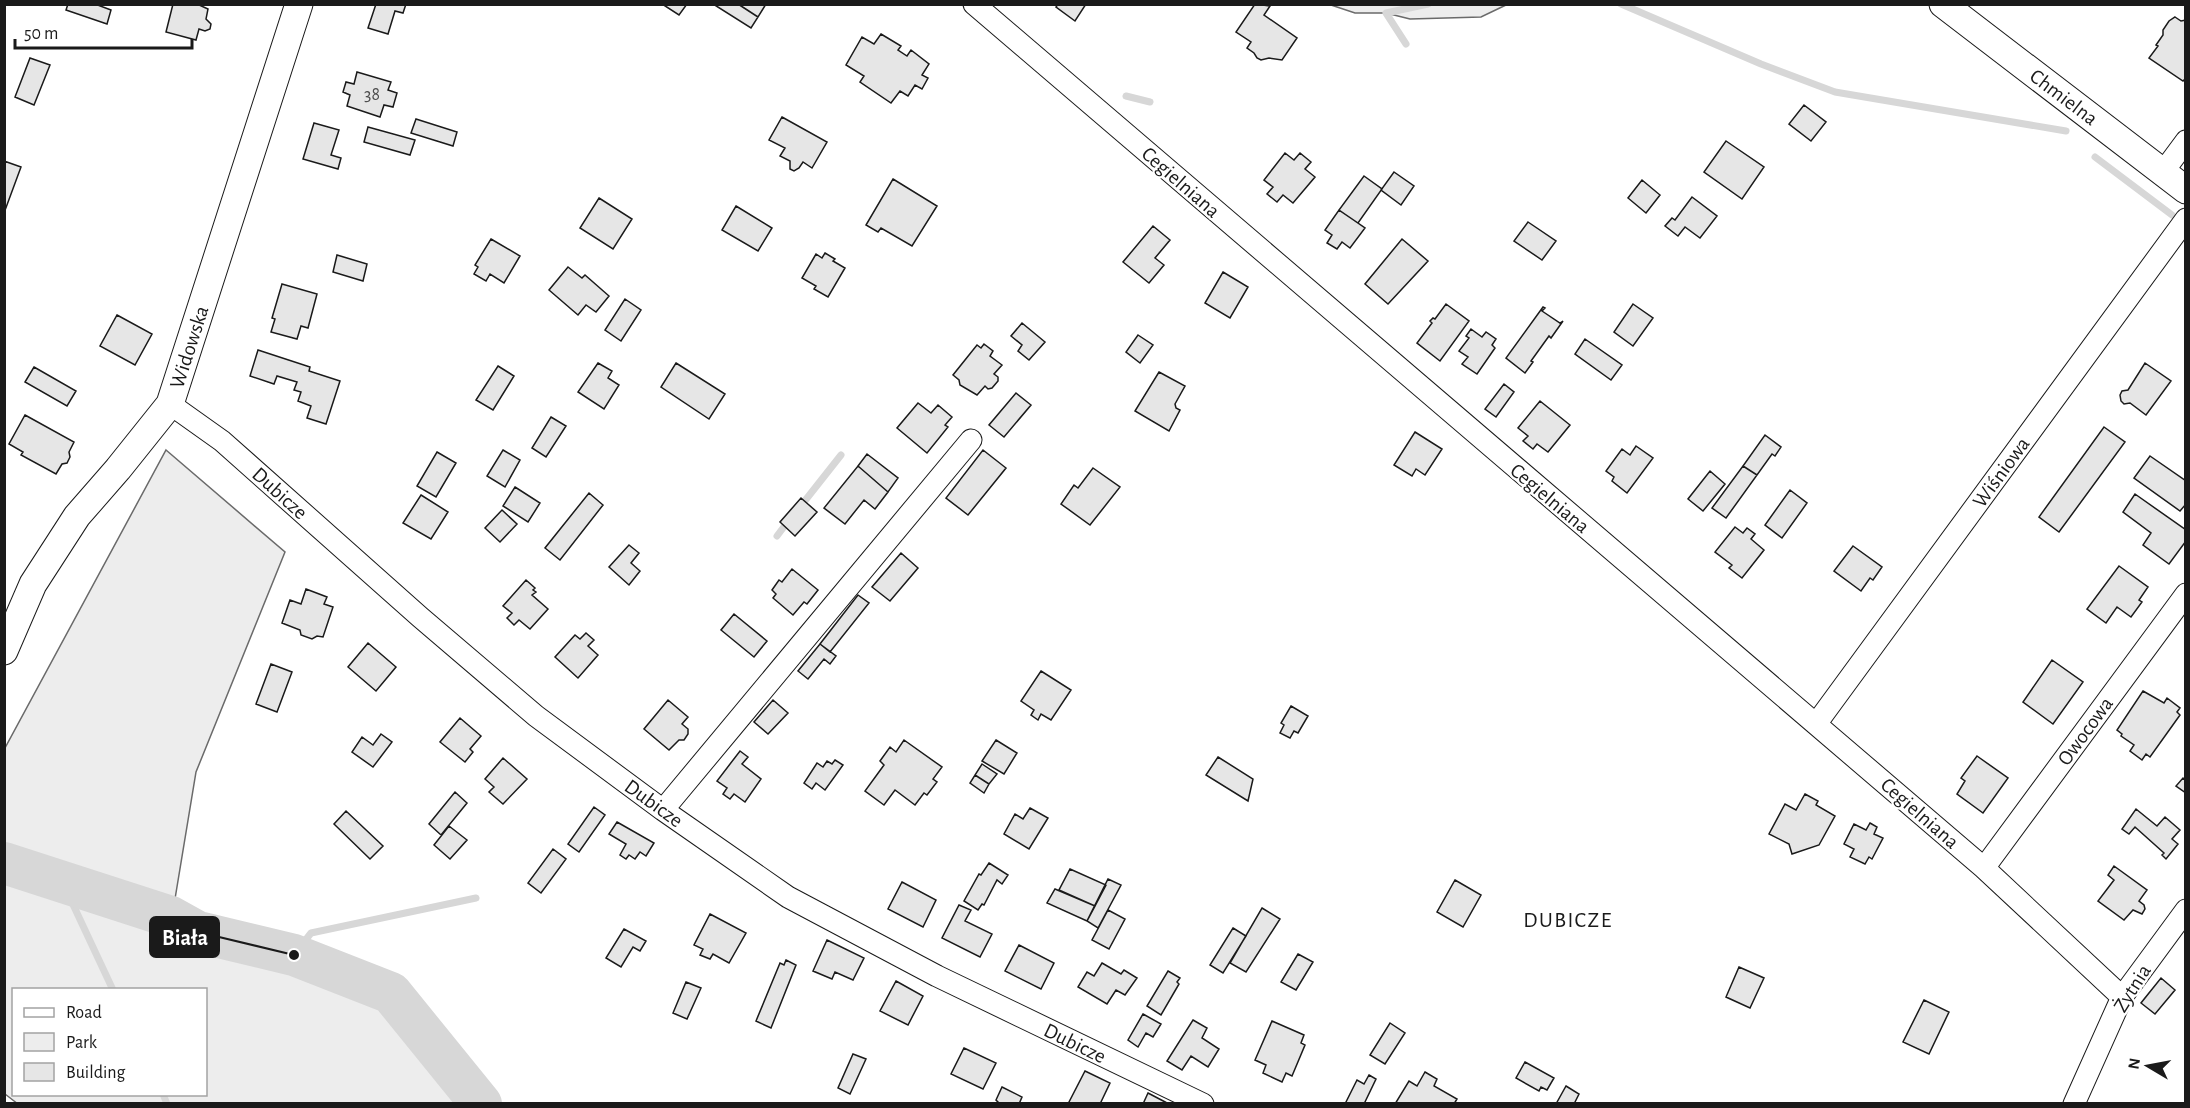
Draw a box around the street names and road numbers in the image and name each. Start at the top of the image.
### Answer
street label: Chmielna [2026,65,2102,130]
street label: Cegielniana [1138,143,1224,222]
street label: Widowska [166,303,213,391]
street label: Wiśniowa [1969,433,2034,511]
street label: Cegielniana [1506,459,1593,537]
street label: Dubicze [248,463,311,523]
street label: Owocowa [2054,693,2117,769]
street label: Cegielniana [1877,774,1963,853]
street label: Dubicze [621,775,687,831]
street label: Żytnia [2109,960,2155,1016]
street label: Dubicze [1040,1019,1109,1067]

